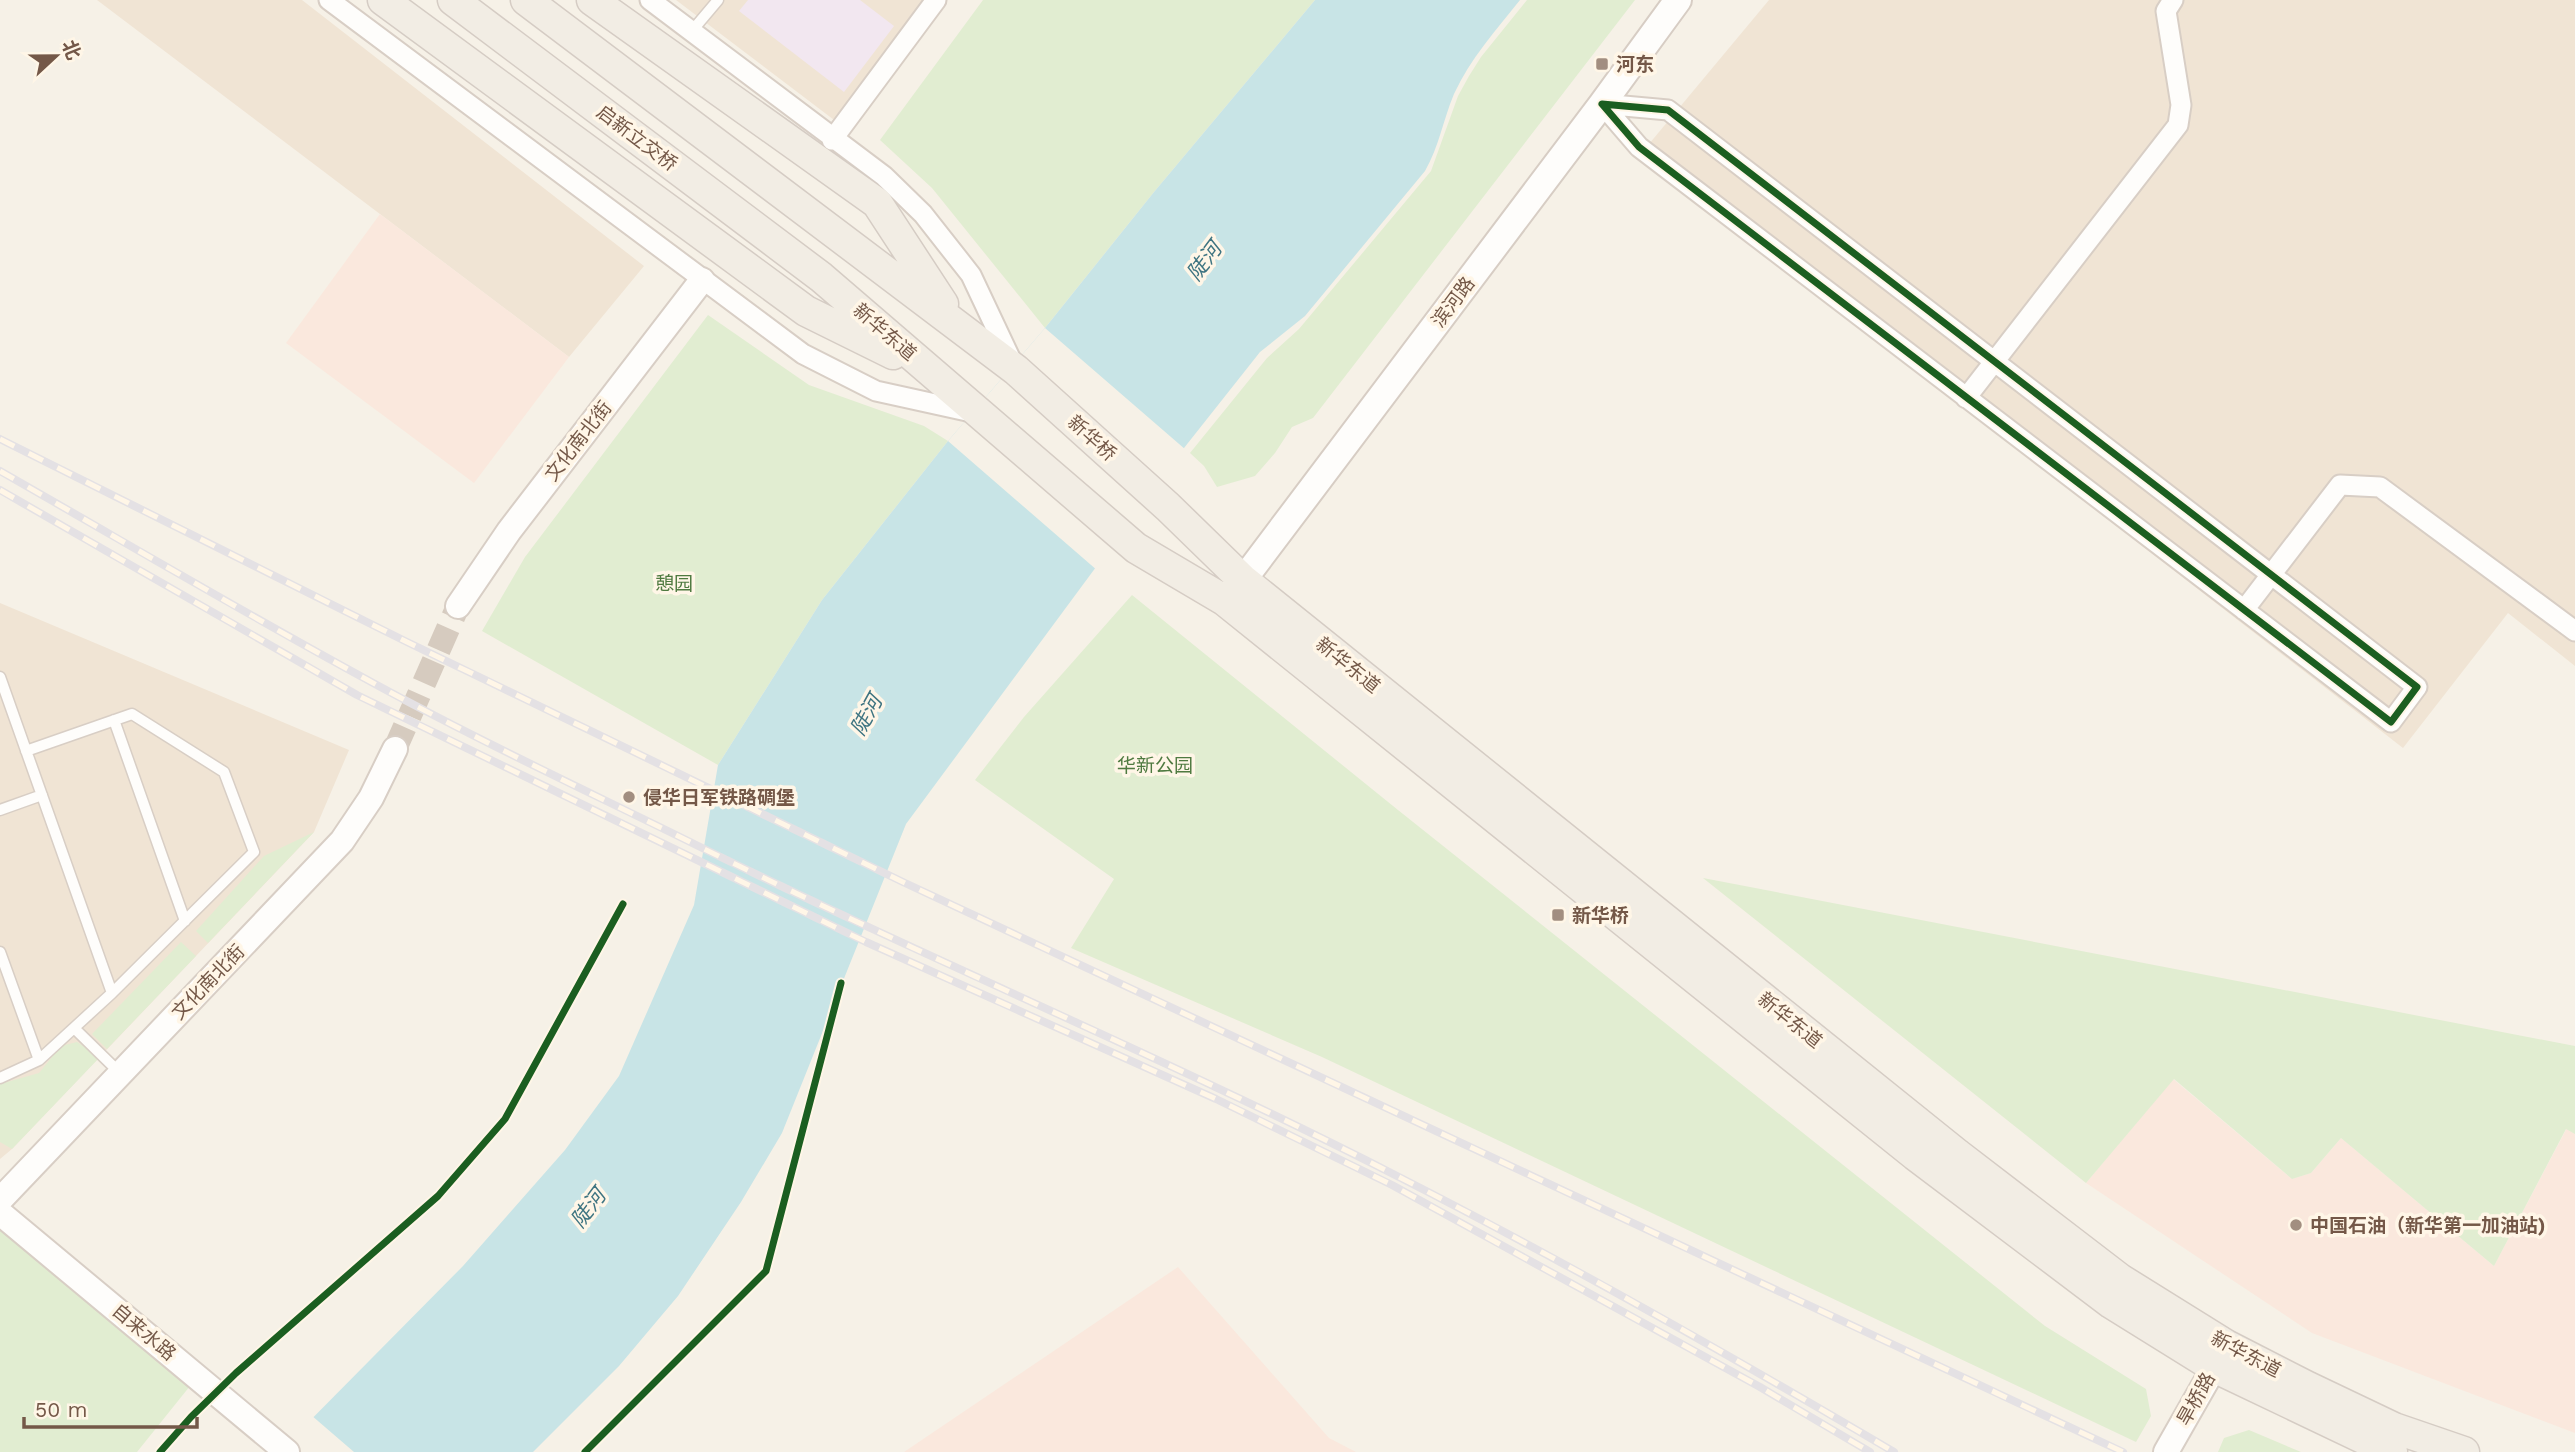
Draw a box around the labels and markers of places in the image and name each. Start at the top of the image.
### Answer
place label: 河东 [1616,53,1654,76]
marker: 河东 [1594,56,1610,72]
place label: 侵华日军铁路碉堡 [643,786,795,809]
marker: 侵华日军铁路碉堡 [621,789,637,805]
place label: 新华桥 [1572,904,1629,927]
marker: 新华桥 [1550,907,1566,923]
place label: 中国石油（新华第一加油站) [2310,1214,2545,1237]
marker: 中国石油（新华第一加油站) [2288,1217,2304,1233]

